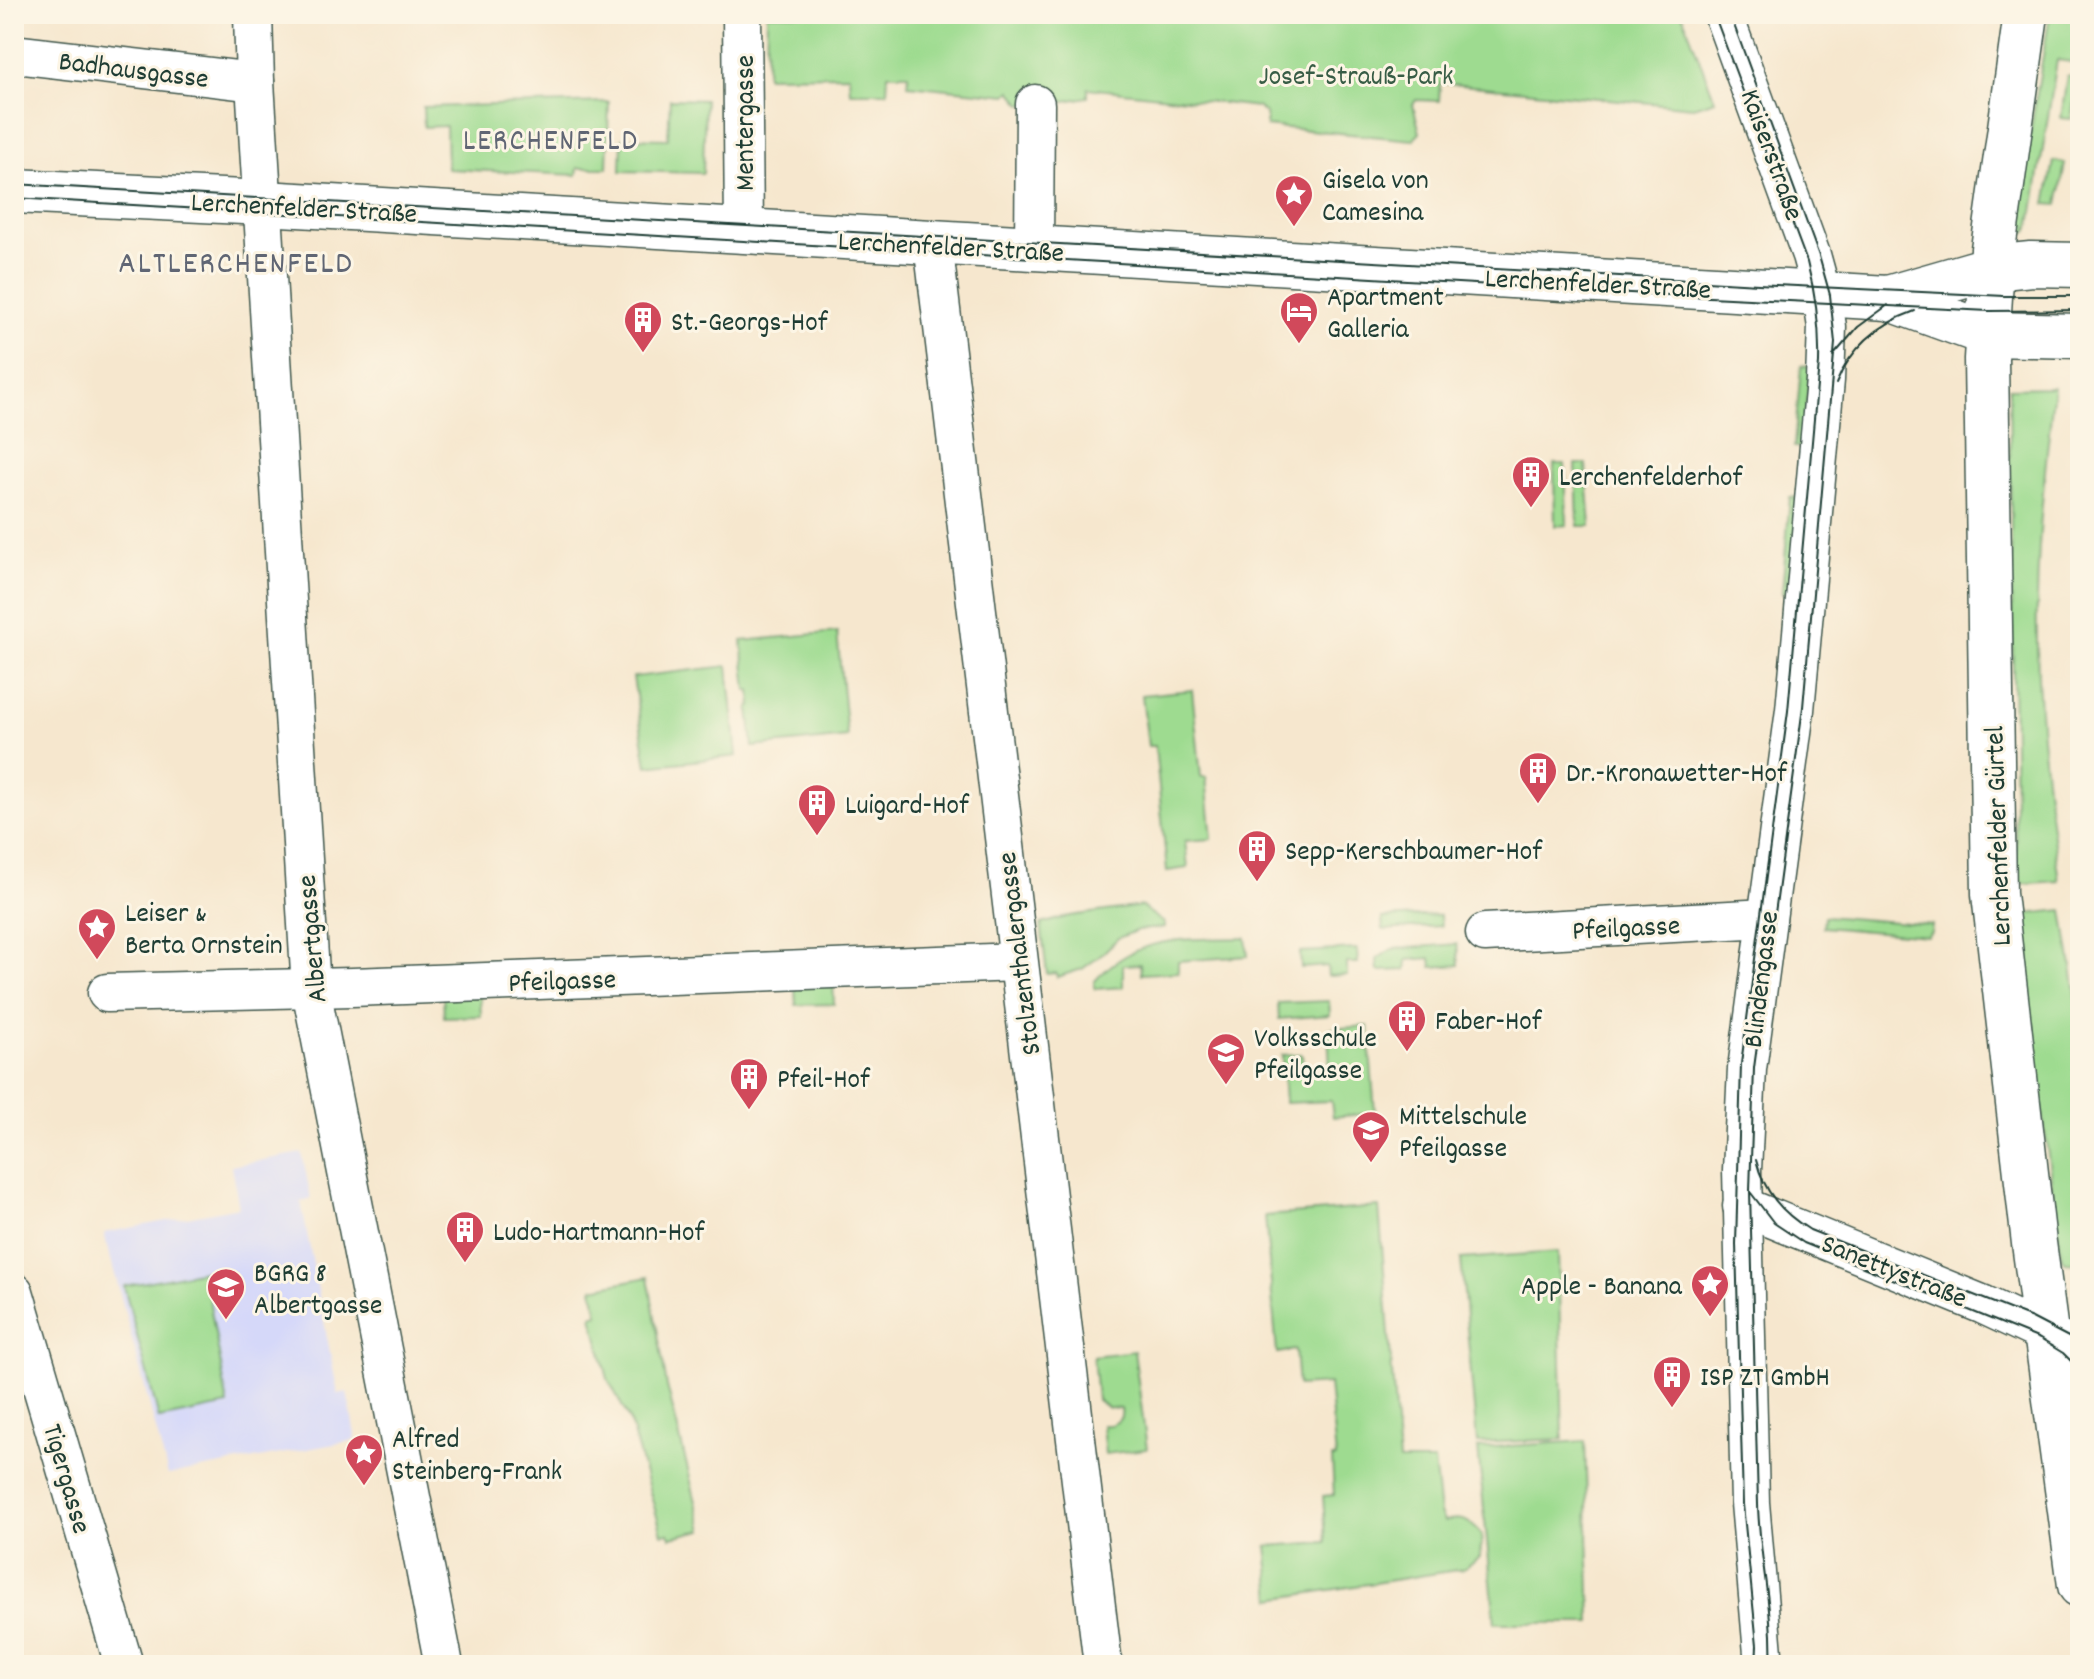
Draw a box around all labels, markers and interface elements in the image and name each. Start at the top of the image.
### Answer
street label: Badhausgasse [56,44,211,102]
street label: Mentergasse [728,55,768,191]
park label: Josef-Strauß-Park [1258,59,1454,99]
street label: Kaiserstraße [1727,85,1812,227]
district label: LERCHENFELD [463,122,639,165]
place label: Gisela von Camesina [1322,163,1429,235]
place icon: Gisela von Camesina [1273,173,1315,228]
street label: Lerchenfelder Straße [190,185,418,237]
street label: Lerchenfelder Straße [837,224,1065,276]
district label: ALTLERCHENFELD [118,243,354,289]
street label: Lerchenfelder Straße [1484,261,1712,313]
place label: Apartment Galleria [1327,280,1444,352]
hotel icon: Apartment Galleria [1278,290,1320,345]
building icon: St.-Georgs-Hof [622,299,664,354]
place label: St.-Georgs-Hof [671,305,829,345]
building icon: Lerchenfelderhof [1510,454,1552,509]
place label: Lerchenfelderhof [1559,460,1743,500]
street label: Lerchenfelder Gürtel [1977,725,2025,947]
building icon: Dr.-Kronawetter-Hof [1517,750,1559,805]
place label: Dr.-Kronawetter-Hof [1566,756,1788,796]
building icon: Luigard-Hof [796,782,838,837]
place label: Luigard-Hof [845,788,970,828]
building icon: Sepp-Kerschbaumer-Hof [1236,828,1278,883]
place label: Sepp-Kerschbaumer-Hof [1285,834,1543,874]
street label: Stolzenthalergasse [990,849,1054,1057]
street label: Albertgasse [289,873,341,1004]
place label: Leiser & Berta Ornstein [125,896,283,968]
place icon: Leiser & Berta Ornstein [76,906,118,961]
street label: Pfeilgasse [1571,908,1681,954]
street label: Blindengasse [1736,909,1792,1050]
street label: Pfeilgasse [508,962,617,1006]
building icon: Faber-Hof [1386,998,1428,1053]
place label: Faber-Hof [1435,1004,1543,1044]
place label: Volksschule Pfeilgasse [1254,1021,1377,1093]
school or university icon: Volksschule Pfeilgasse [1205,1031,1247,1086]
building icon: Pfeil-Hof [728,1056,770,1111]
place label: Pfeil-Hof [777,1062,871,1102]
place label: Mittelschule Pfeilgasse [1399,1099,1527,1171]
school or university icon: Mittelschule Pfeilgasse [1350,1109,1392,1164]
building icon: Ludo-Hartmann-Hof [444,1209,486,1264]
place label: Ludo-Hartmann-Hof [493,1215,705,1255]
street label: Sanettystraße [1814,1226,1972,1321]
place label: BGRG 8 Albertgasse [254,1256,382,1328]
place icon: Apple - Banana [1689,1263,1731,1318]
school or university icon: BGRG 8 Albertgasse [205,1266,247,1321]
place label: Apple - Banana [1521,1269,1683,1309]
building icon: ISP ZT GmbH [1651,1354,1693,1409]
place label: ISP ZT GmbH [1700,1360,1830,1400]
street label: Tigergasse [29,1420,99,1539]
place label: Alfred Steinberg-Frank [392,1422,562,1494]
place icon: Alfred Steinberg-Frank [343,1432,385,1487]

